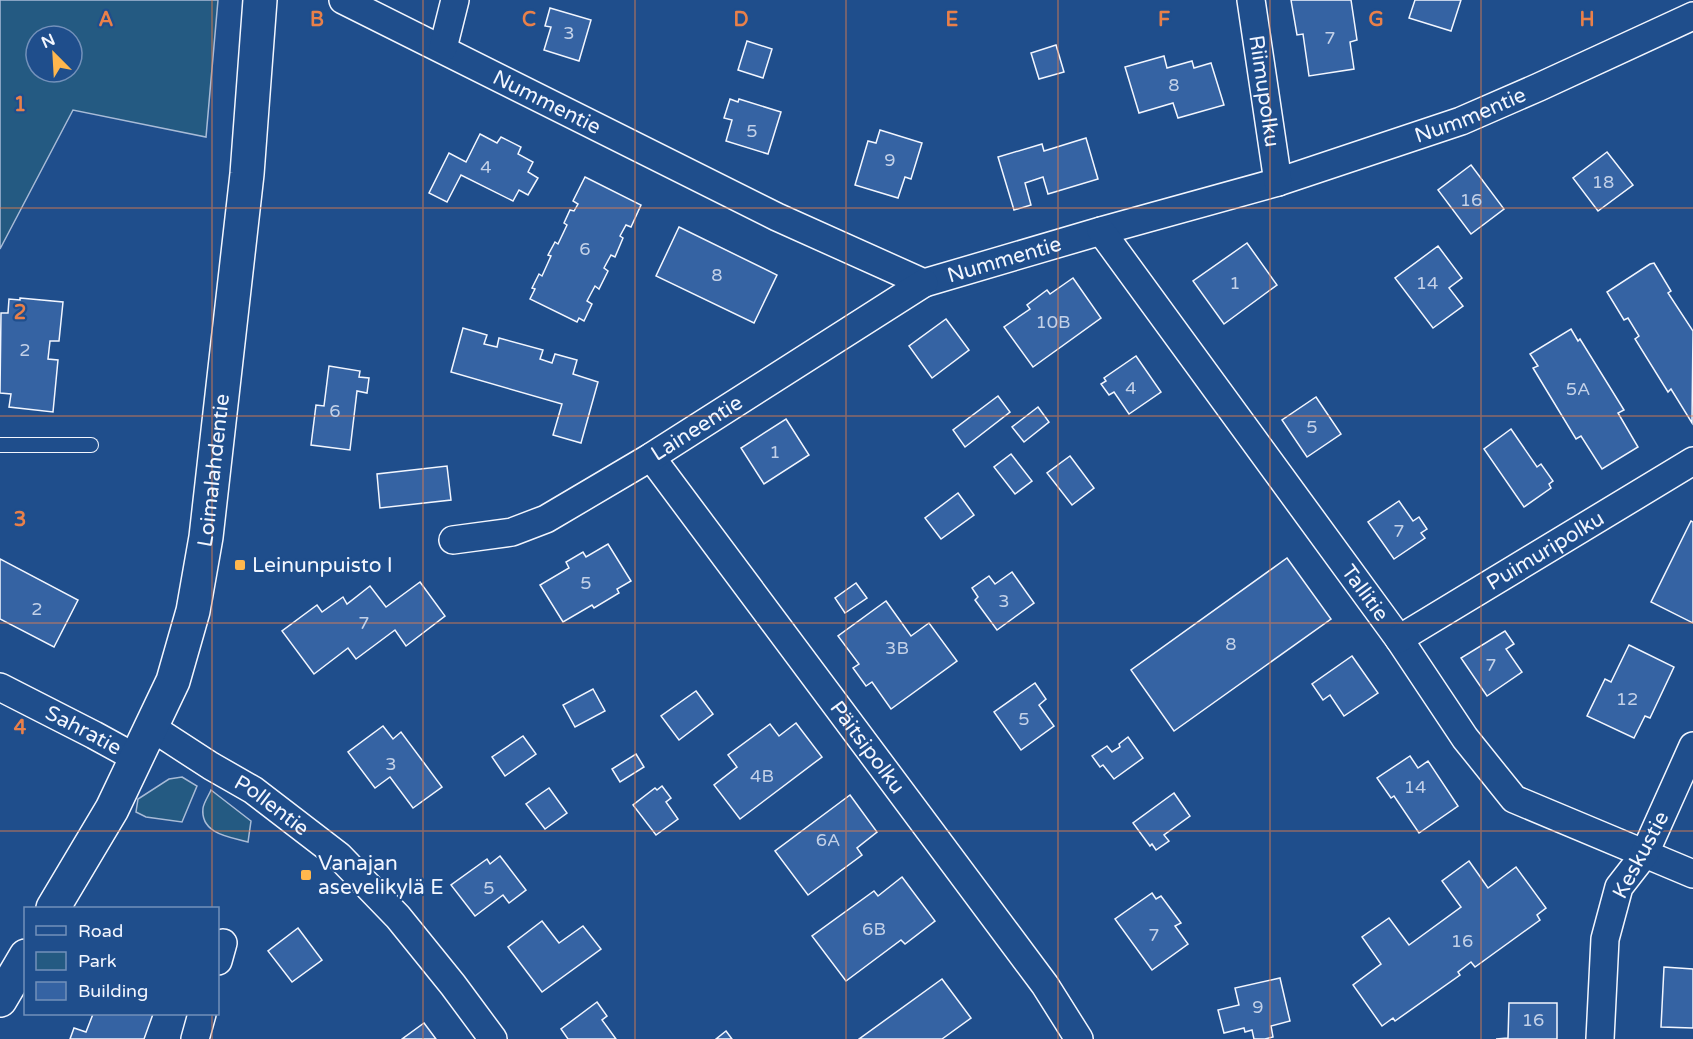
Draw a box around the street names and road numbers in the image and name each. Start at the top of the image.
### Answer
street label: Riimupolku [1244,33,1285,149]
street label: Nummentie [489,65,605,139]
street label: Nummentie [1411,82,1530,148]
street label: Nummentie [944,231,1064,288]
street label: Laineentie [646,390,747,466]
street label: Loimalahdentie [192,392,235,549]
street label: Puimuripolku [1482,505,1609,596]
street label: Tallitie [1336,560,1394,626]
street label: Päitsipolku [825,696,910,798]
street label: Sahratie [41,700,126,760]
street label: Pollentie [230,770,314,841]
street label: Keskustie [1608,807,1674,903]

